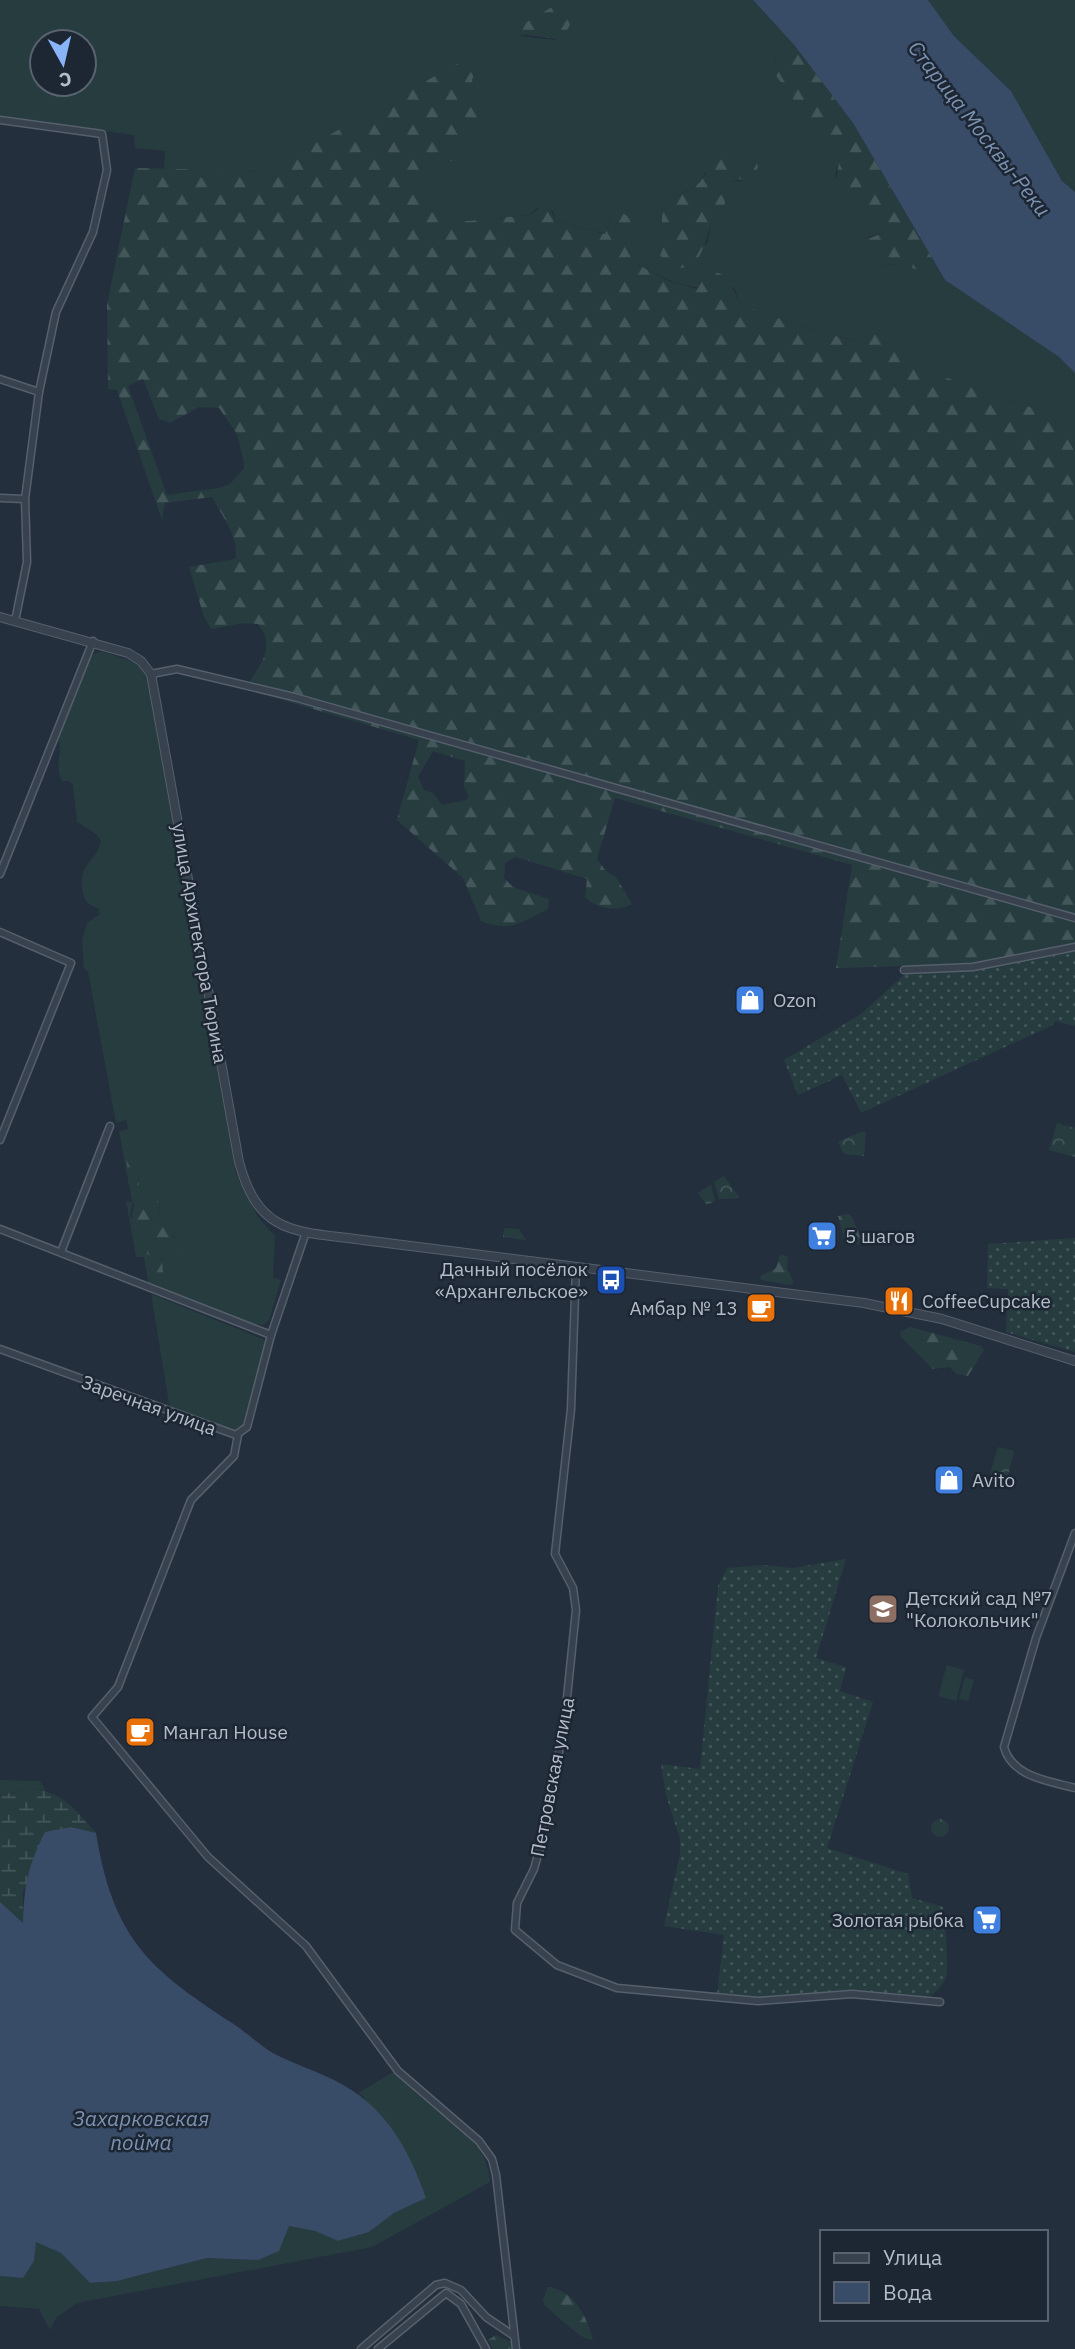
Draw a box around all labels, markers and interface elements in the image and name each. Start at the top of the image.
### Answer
north arrow [28,28,98,98]
water label: Старица Москвы-Реки [902,35,1057,222]
text: С [58,67,73,93]
street label: улица Архитектора Тюрина [167,821,233,1065]
shop icon: Ozon [733,983,767,1017]
place label: Ozon [773,988,817,1012]
supermarket icon: 5 шагов [805,1219,839,1253]
place label: 5 шагов [845,1224,915,1248]
place label: Дачный посёлок «Архангельское» [435,1257,588,1303]
bus stop icon: Дачный посёлок «Архангельское» [594,1263,628,1297]
restaurant icon: CoffeeCupcake [882,1284,916,1318]
place label: CoffeeCupcake [922,1289,1051,1313]
cafe icon: Амбар № 13 [744,1291,778,1325]
place label: Амбар № 13 [629,1296,738,1320]
street label: Заречная улица [78,1369,220,1441]
shop icon: Avito [932,1463,966,1497]
place label: Avito [972,1468,1015,1492]
place label: Детский сад №7 "Колокольчик" [906,1586,1052,1632]
school or university icon: Детский сад №7 "Колокольчик" [866,1592,900,1626]
street label: Петровская улица [525,1695,579,1859]
cafe icon: Мангал House [123,1715,157,1749]
place label: Мангал House [163,1720,288,1744]
supermarket icon: Золотая рыбка [970,1903,1004,1937]
place label: Золотая рыбка [832,1908,964,1932]
water label: Захарковская пойма [73,2104,209,2156]
legend [820,2230,1047,2321]
text: Улица [883,2243,942,2271]
text: Вода [883,2278,932,2306]

